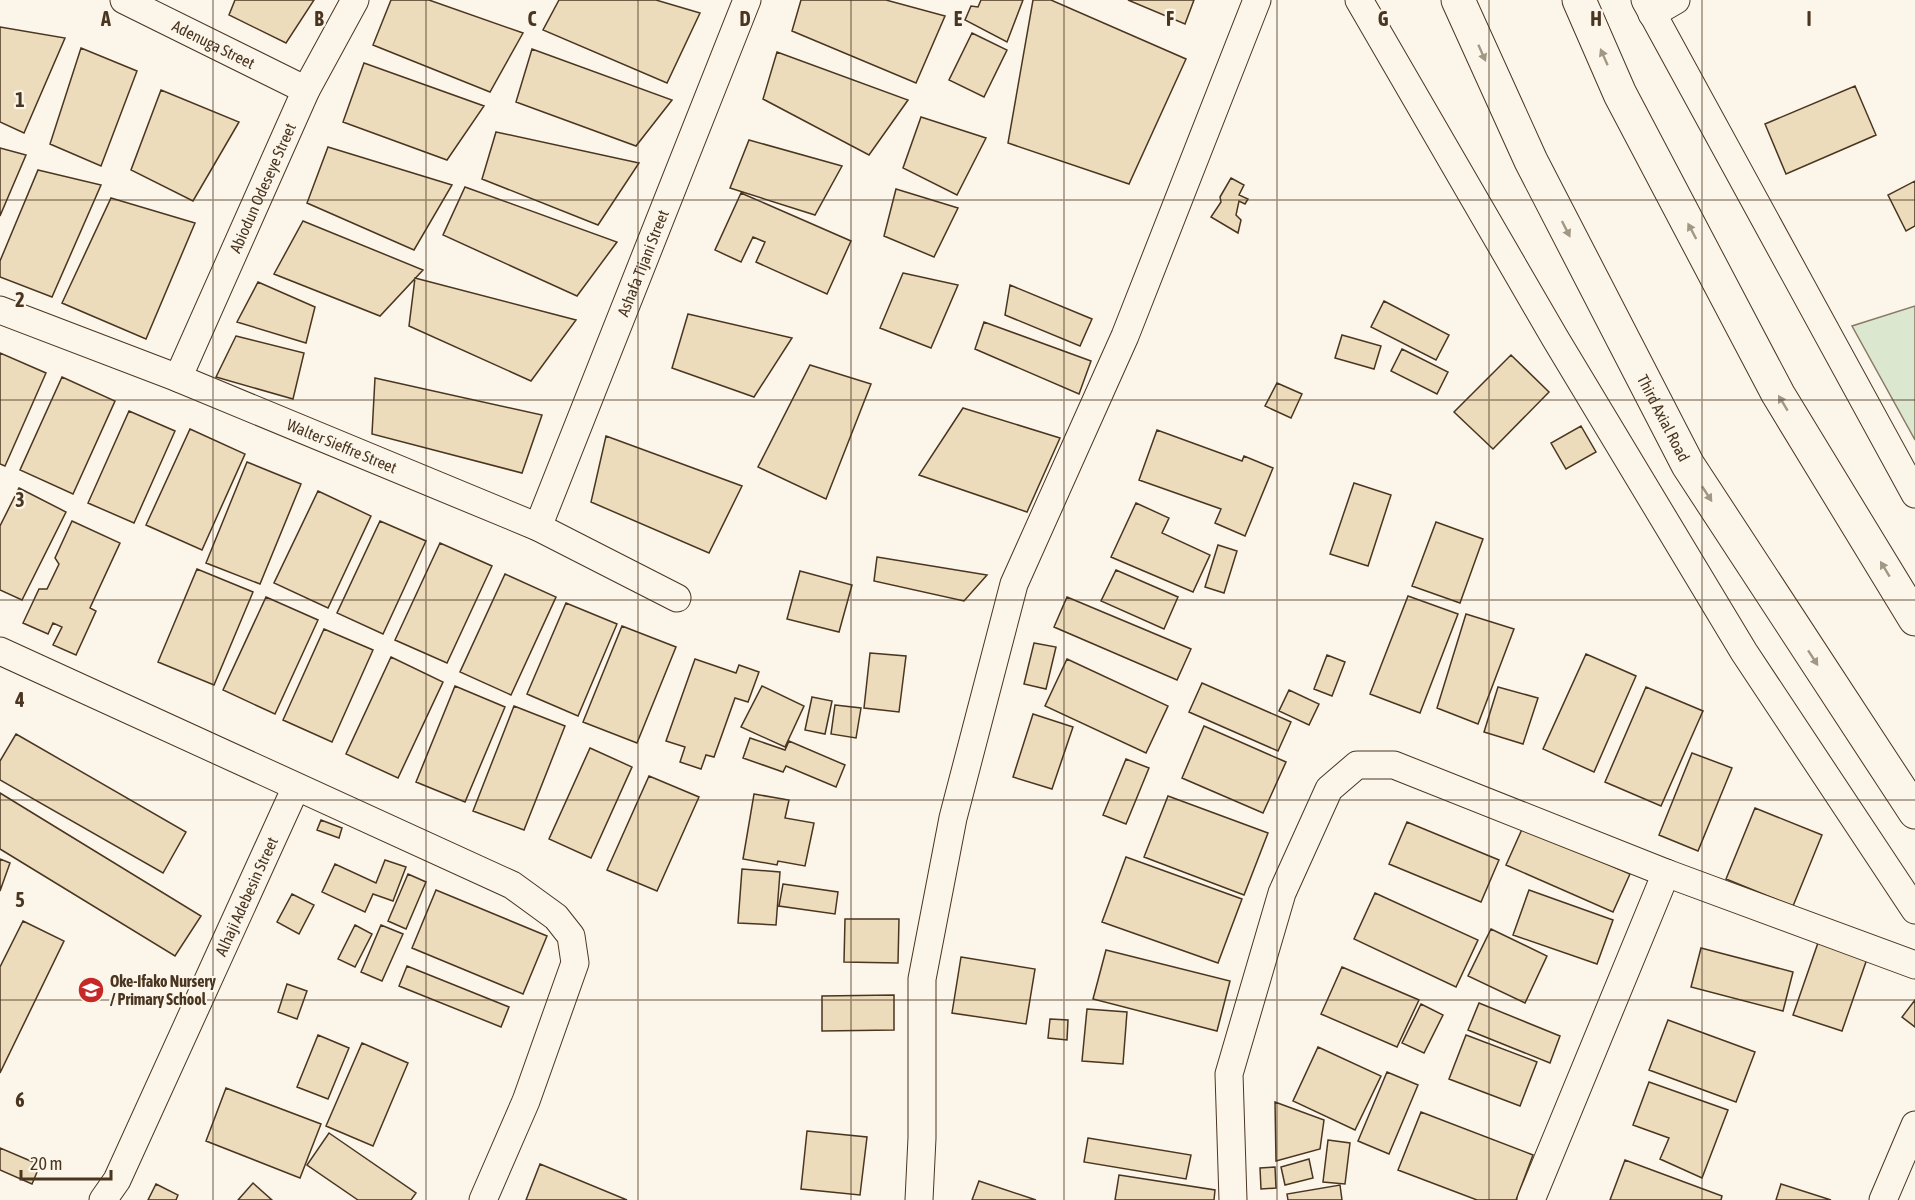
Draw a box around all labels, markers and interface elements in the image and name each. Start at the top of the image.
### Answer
text: A [100,7,111,30]
text: B [314,7,324,30]
text: C [528,7,537,30]
text: D [739,7,751,30]
text: E [954,7,963,30]
text: F [1166,7,1174,30]
text: G [1378,7,1389,30]
text: H [1590,7,1602,30]
text: I [1806,7,1812,30]
street label: Adenuga Street [170,16,258,72]
one-way arrow [1478,45,1487,62]
one-way arrow [1599,47,1609,65]
text: 1 [15,88,25,111]
street label: Abiodun Odeseye Street [226,120,299,256]
street label: Ashafa Tijani Street [613,207,672,319]
one-way arrow [1561,220,1571,238]
one-way arrow [1687,222,1697,239]
text: 2 [15,288,25,311]
street label: Third Axial Road [1634,372,1694,464]
one-way arrow [1778,395,1789,411]
street label: Walter Sieffre Street [284,415,400,477]
one-way arrow [1701,486,1712,502]
text: 3 [15,488,25,511]
one-way arrow [1879,561,1890,578]
one-way arrow [1807,649,1819,665]
text: 4 [14,688,25,711]
street label: Alhaji Adebesin Street [211,834,281,959]
text: 5 [15,888,25,911]
place label: Oke-Ifako Nursery / Primary School [110,972,216,1008]
school or university icon: Oke-Ifako Nursery / Primary School [76,975,106,1005]
text: 6 [15,1088,25,1111]
scale bar [21,1143,111,1181]
text: 20 m [30,1153,62,1174]

